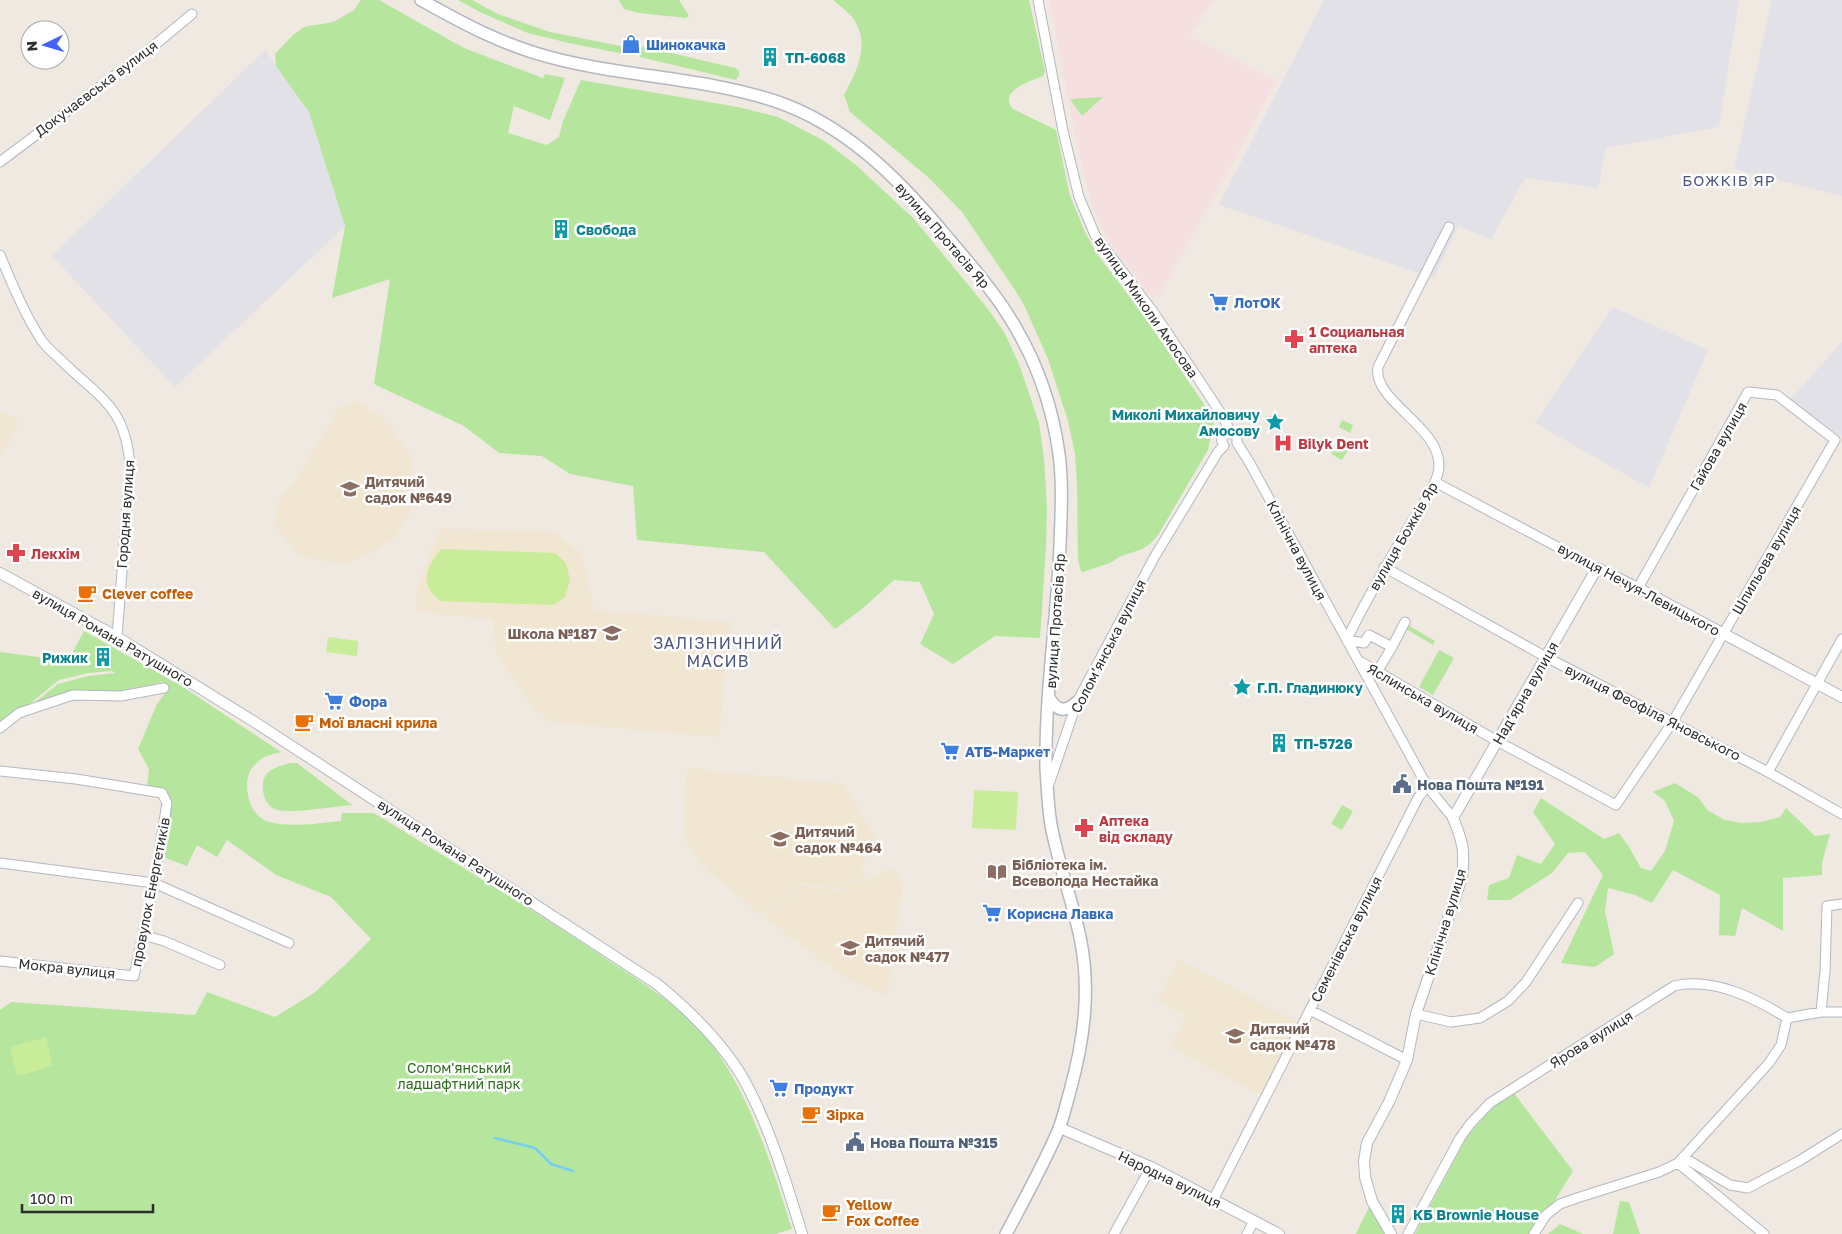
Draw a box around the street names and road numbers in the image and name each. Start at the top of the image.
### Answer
street label: Докучаєвська вулиця [31,36,161,140]
street label: вулиця Протасів Яр [892,178,994,292]
street label: вулиця Миколи Амосова [1092,233,1202,381]
street label: Гайова вулиця [1686,399,1750,493]
street label: Городня вулиця [113,459,137,569]
street label: вулиця Божків Яр [1365,479,1441,593]
street label: Клінічна вулиця [1263,497,1331,603]
street label: Шпильова вулиця [1728,503,1804,617]
street label: вулиця Нечуя-Левицького [1555,539,1723,639]
street label: вулиця Протасів Яр [1042,553,1068,689]
street label: Соломʼянська вулиця [1067,576,1149,716]
street label: вулиця Романа Ратушного [30,584,196,690]
street label: Надʼярна вулиця [1489,638,1561,748]
street label: Яслинська вулиця [1364,659,1482,737]
street label: вулиця Феофіла Яновського [1562,660,1744,764]
street label: вулиця Романа Ратушного [375,795,537,909]
street label: провулок Енергетиків [127,816,173,968]
street label: Клінічна вулиця [1421,867,1469,977]
street label: Семенівська вулиця [1307,873,1385,1005]
street label: Мокра вулиця [18,954,116,982]
street label: Ярова вулиця [1546,1007,1636,1071]
street label: Народна вулиця [1116,1147,1224,1211]

